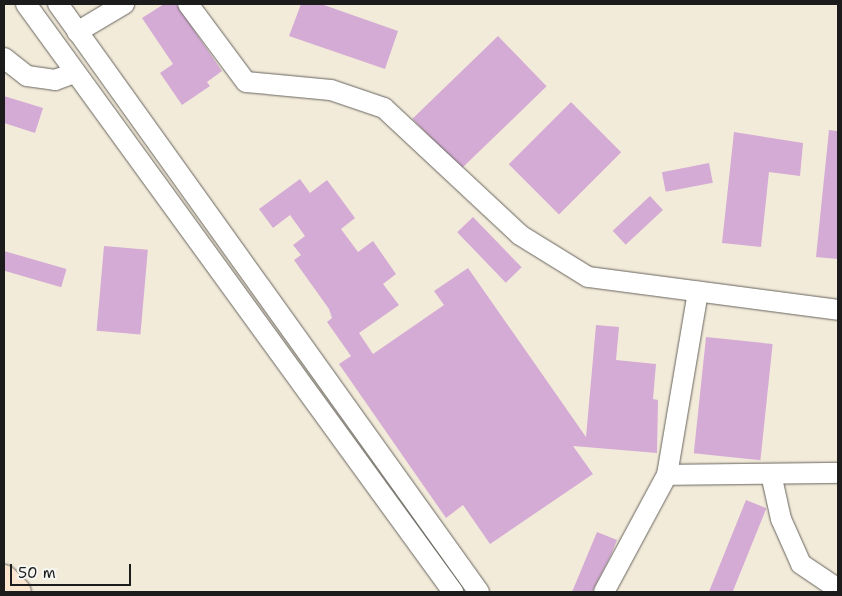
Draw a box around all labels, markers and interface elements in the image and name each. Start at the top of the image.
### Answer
scale bar [12,554,134,586]
text: 50 m [18,563,56,583]

